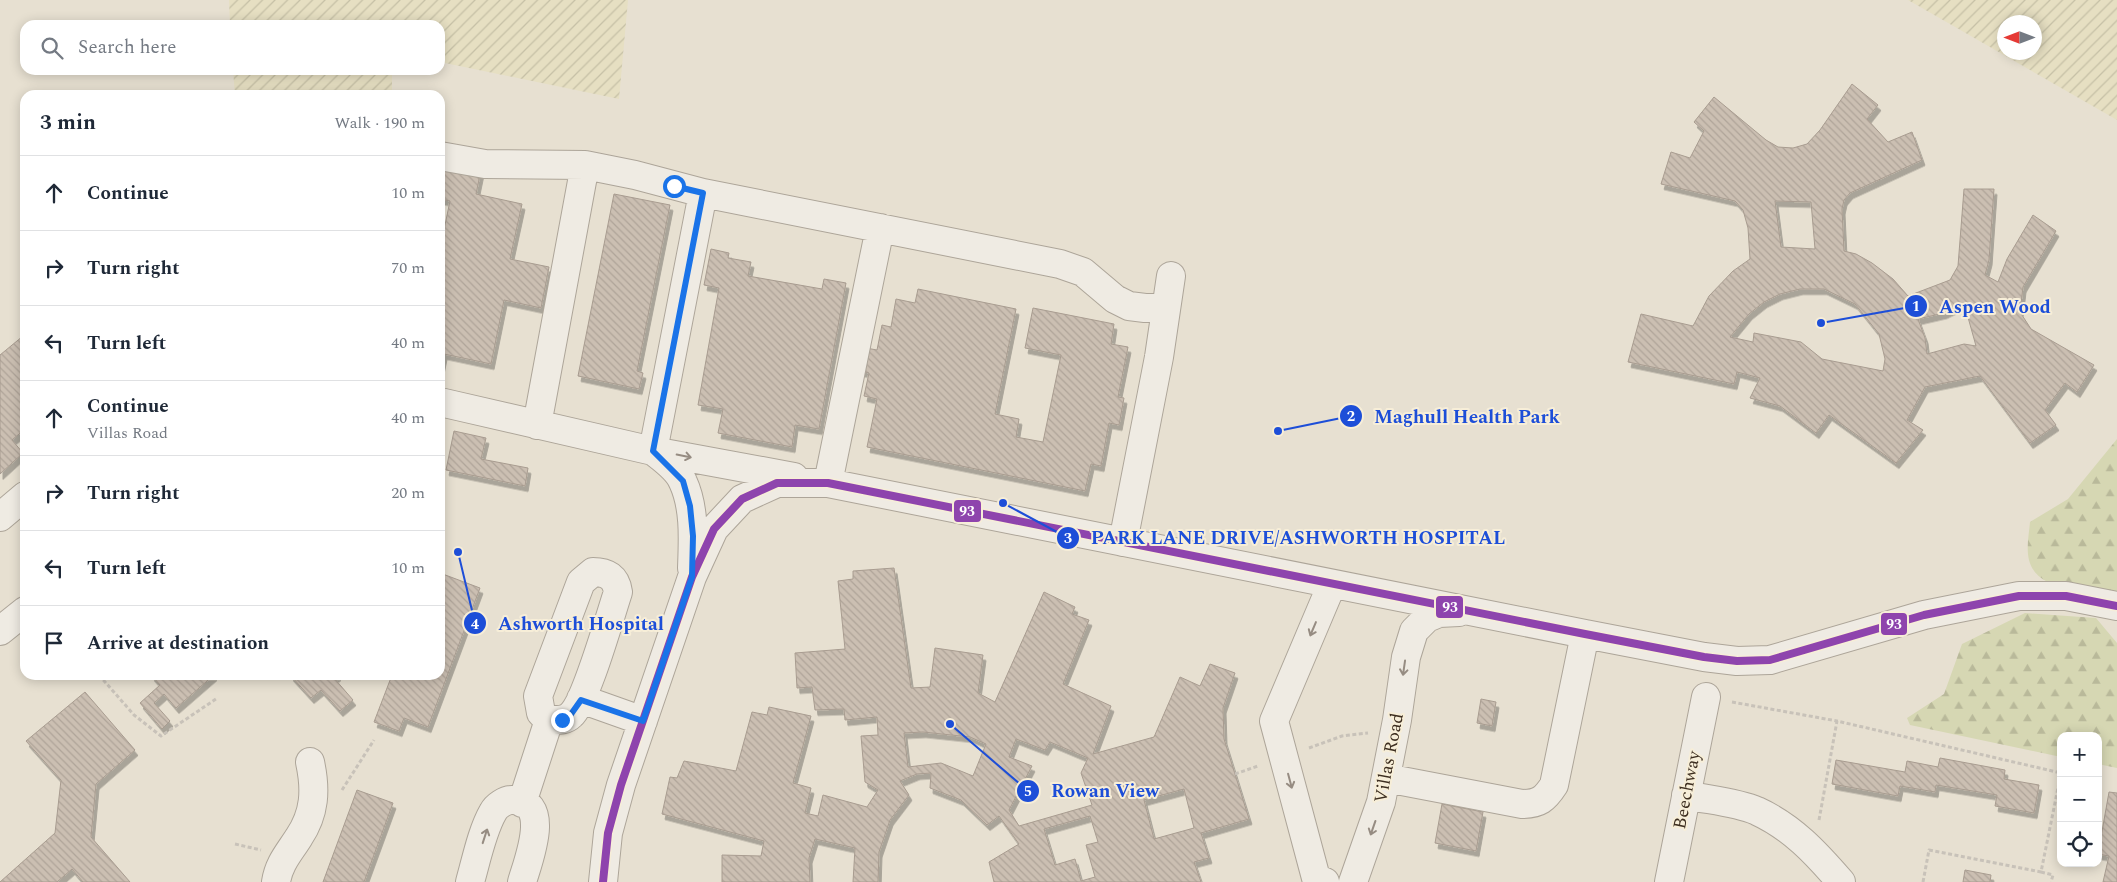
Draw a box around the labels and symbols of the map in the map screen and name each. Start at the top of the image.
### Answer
north arrow [1997,15,2042,60]
route start [663,175,686,198]
callout: Aspen Wood [1904,289,2061,323]
text: Aspen Wood [1939,293,2051,322]
text: 1 [1912,295,1920,318]
callout: Maghull Health Park [1339,399,1570,433]
text: Maghull Health Park [1374,403,1561,432]
text: 2 [1347,405,1355,428]
one-way arrow [675,452,691,462]
line badge: 93 [953,499,982,523]
text: 93 [959,501,975,522]
callout: PARK LANE DRIVE/ASHWORTH HOSPITAL [1056,521,1516,555]
text: PARK LANE DRIVE/ASHWORTH HOSPITAL [1091,524,1505,553]
text: 3 [1064,527,1072,550]
line badge: 93 [1435,595,1464,619]
text: 93 [1442,597,1458,618]
callout: Ashworth Hospital [463,606,674,640]
text: Ashworth Hospital [498,610,664,639]
line badge: 93 [1880,612,1908,636]
text: 4 [471,613,480,636]
text: 93 [1886,614,1902,635]
one-way arrow [1307,621,1316,636]
one-way arrow [1399,660,1409,676]
route end [551,709,574,732]
street label: Villas Road [1367,711,1411,805]
street label: Beechway [1666,747,1708,831]
one-way arrow [1286,773,1296,789]
callout: Rowan View [1016,774,1169,808]
text: Rowan View [1051,777,1160,806]
text: 5 [1024,780,1032,803]
one-way arrow [1368,819,1377,835]
one-way arrow [480,828,490,844]

